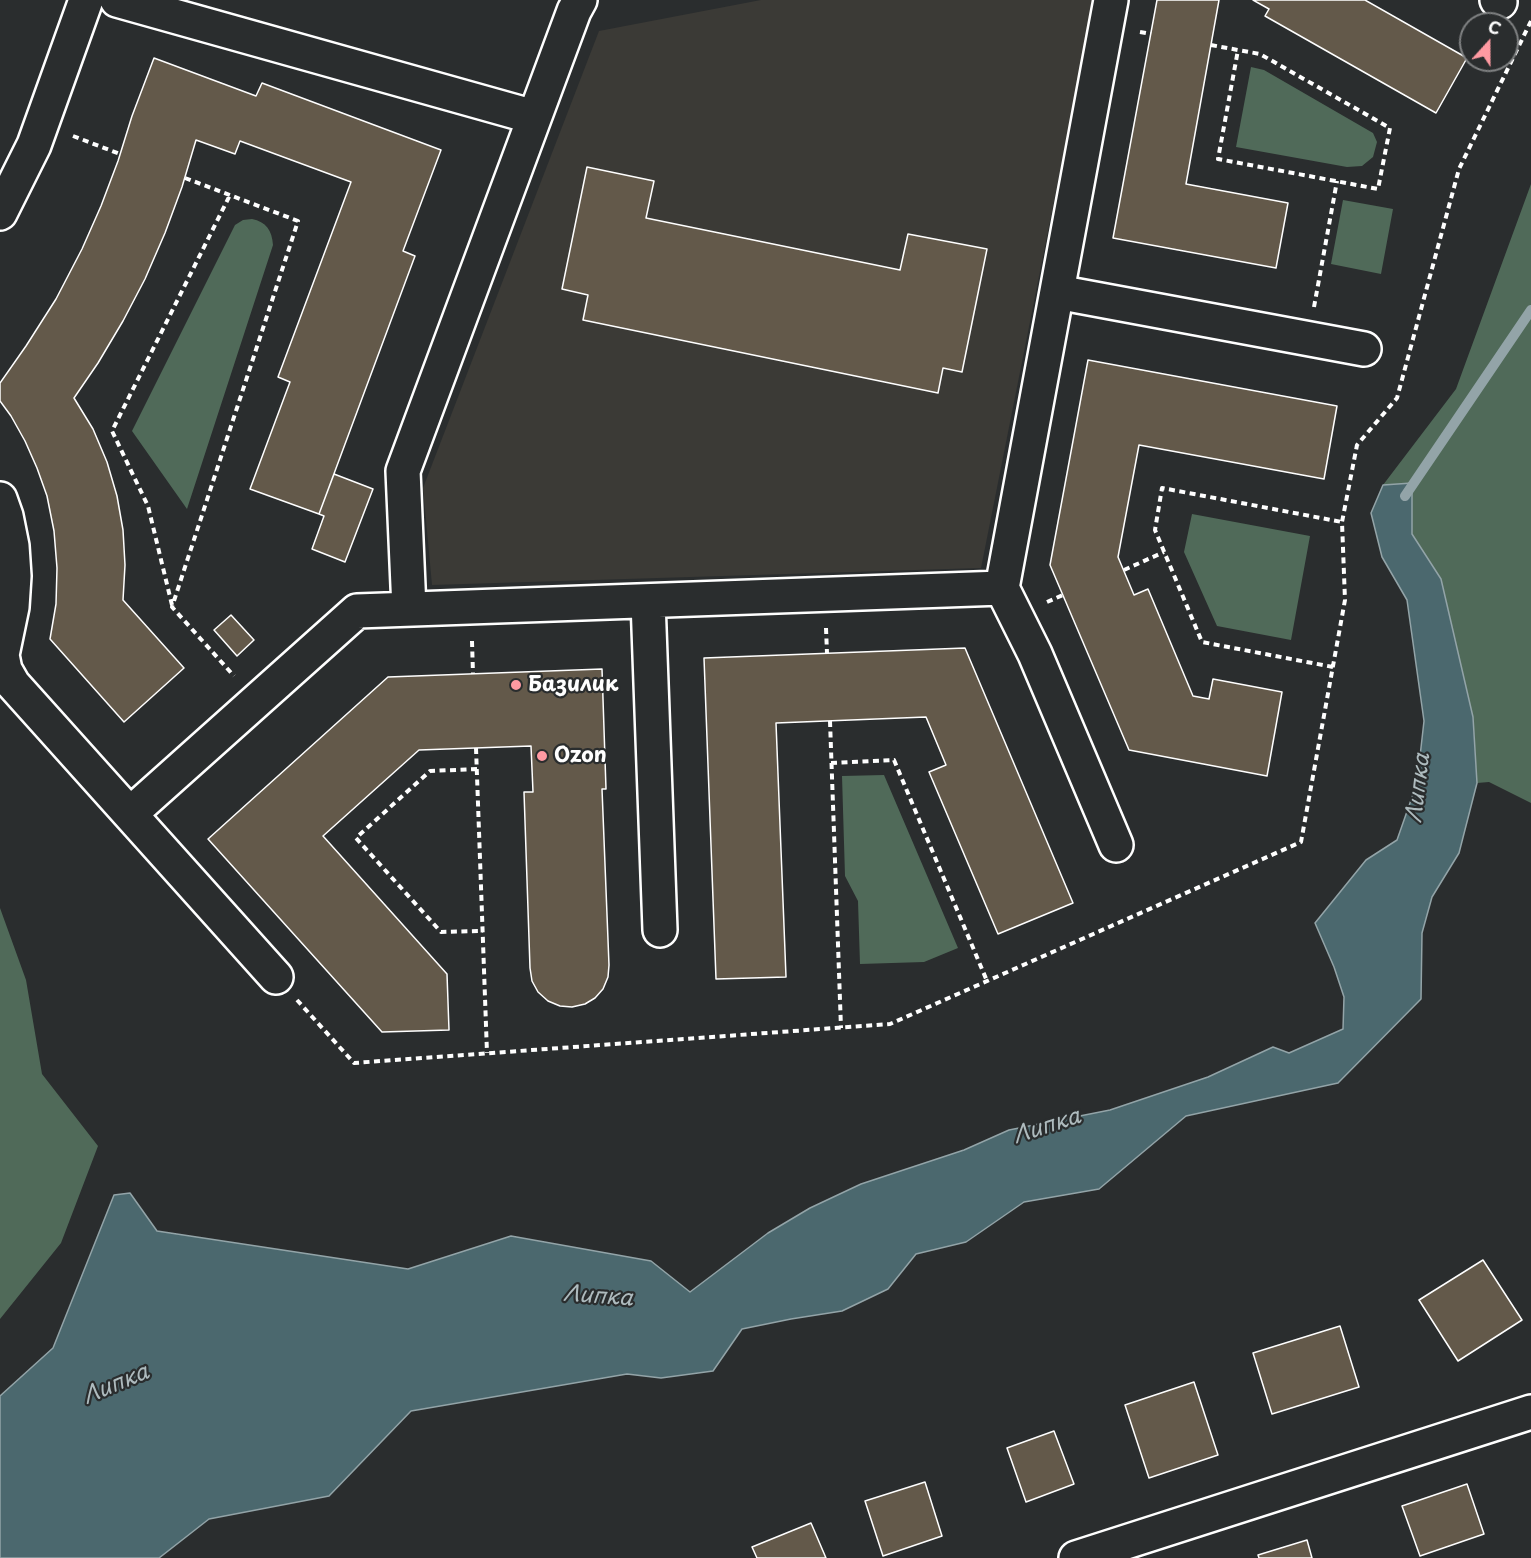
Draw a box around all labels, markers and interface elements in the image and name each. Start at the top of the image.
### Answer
north arrow [1459,12,1519,72]
text: С [1485,14,1505,40]
place label: Базилик [528,672,618,698]
marker: Базилик [509,678,523,692]
place label: Ozon [554,743,607,769]
marker: Ozon [535,749,549,763]
water label: Липка [1402,752,1436,824]
water label: Липка [1010,1104,1084,1150]
water label: Липка [562,1281,634,1313]
water label: Липка [79,1359,153,1411]

